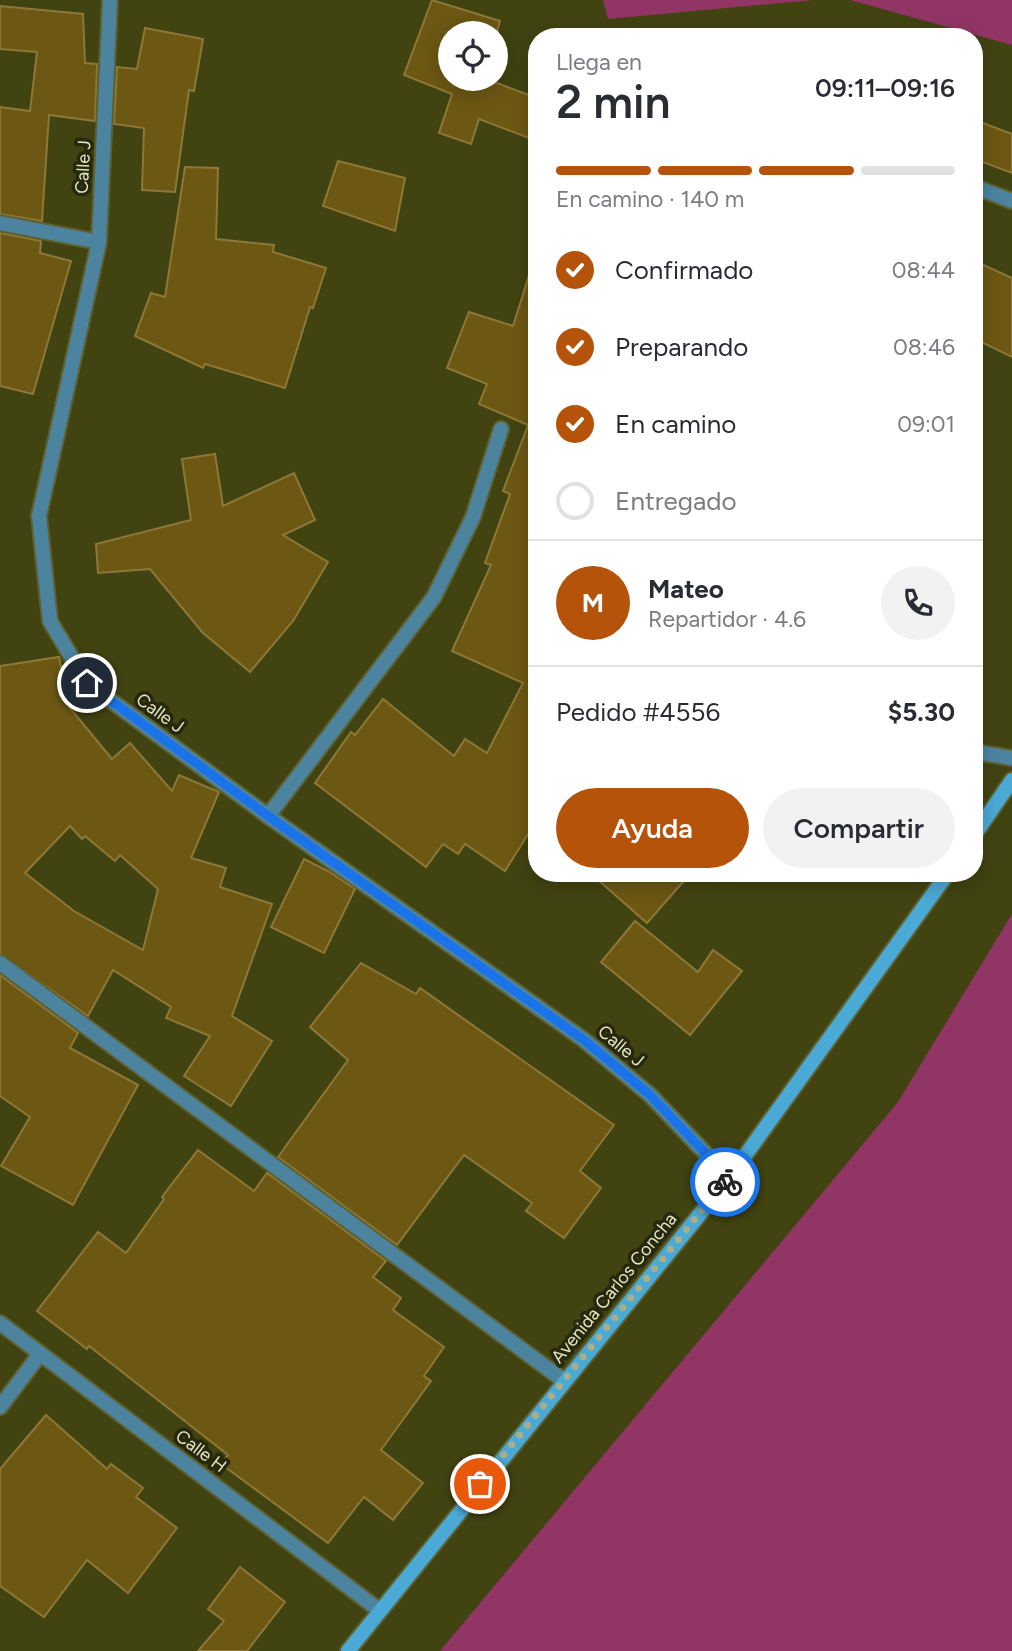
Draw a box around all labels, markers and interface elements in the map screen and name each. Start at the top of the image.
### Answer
map controls [438,21,508,91]
button: locate [438,21,508,91]
text: Llega en [556,48,642,76]
text: 09:11–09:16 [815,72,955,104]
text: 2 min [556,74,671,130]
street label: Calle J [71,140,95,194]
text: En camino · 140 m [556,185,744,213]
icon: check [556,251,594,289]
text: Confirmado [615,254,753,286]
text: 08:44 [892,256,955,284]
icon: check [556,328,594,366]
text: Preparando [615,331,748,363]
text: 08:46 [893,333,955,361]
icon: check [556,405,594,443]
text: En camino [615,408,736,440]
text: 09:01 [897,410,955,438]
text: Entregado [615,485,737,517]
button: phone [881,566,955,640]
text: Mateo [648,573,724,605]
text: M [582,587,604,619]
text: Repartidor · 4.6 [648,605,806,633]
pin [57,653,117,713]
icon: home [68,664,106,702]
street label: Calle J [132,688,188,738]
text: Pedido #4556 [556,696,720,728]
text: $5.30 [888,696,955,728]
button: Ayuda [556,788,749,868]
button: Compartir [763,788,955,868]
street label: Calle J [593,1020,649,1072]
courier [690,1147,760,1217]
icon: bike [706,1163,744,1201]
street label: Avenida Carlos Concha [547,1208,681,1368]
street label: Calle H [171,1425,231,1477]
pin [450,1454,510,1514]
icon: bag [461,1465,499,1503]

